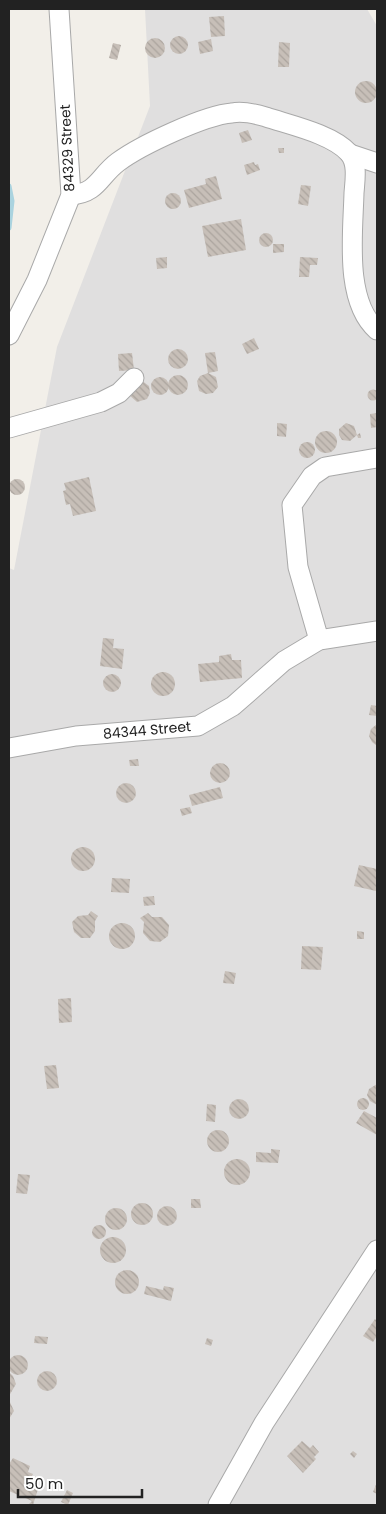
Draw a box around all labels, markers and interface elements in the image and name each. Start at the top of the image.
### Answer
street label: 84329 Street [55,104,79,192]
street label: 84344 Street [102,716,192,744]
scale bar [18,1466,141,1498]
text: 50 m [25,1473,63,1494]

